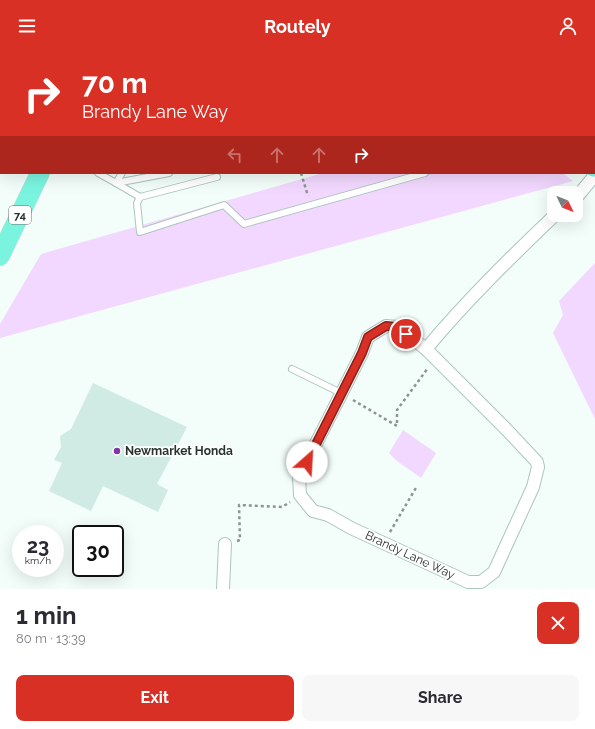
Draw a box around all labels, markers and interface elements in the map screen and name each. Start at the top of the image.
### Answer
icon: menu [16,15,38,37]
icon: person [557,15,579,37]
text: Routely [264,16,331,37]
text: 70 m [82,67,148,100]
icon: right [16,68,68,120]
text: Brandy Lane Way [82,101,228,122]
icon: left [224,144,246,166]
icon: ahead [266,144,288,166]
icon: ahead [308,144,330,166]
icon: right [350,144,372,166]
north arrow [547,186,583,222]
map controls [547,186,583,222]
road number: 74 [9,206,31,224]
pin [389,317,423,351]
icon: arrive [395,323,417,345]
position arrow [286,441,328,483]
place label: Newmarket Honda [125,444,233,458]
marker: Newmarket Honda [112,446,122,456]
speed limit sign: 30 [72,525,124,577]
street label: Brandy Lane Way [363,528,458,582]
text: 23 [27,534,49,558]
text: km/h [25,555,51,566]
text: 1 min [16,601,77,630]
button: close [537,602,579,644]
text: 80 m · 13:39 [16,631,86,646]
button: Exit [16,675,294,721]
button: Share [302,675,579,721]

